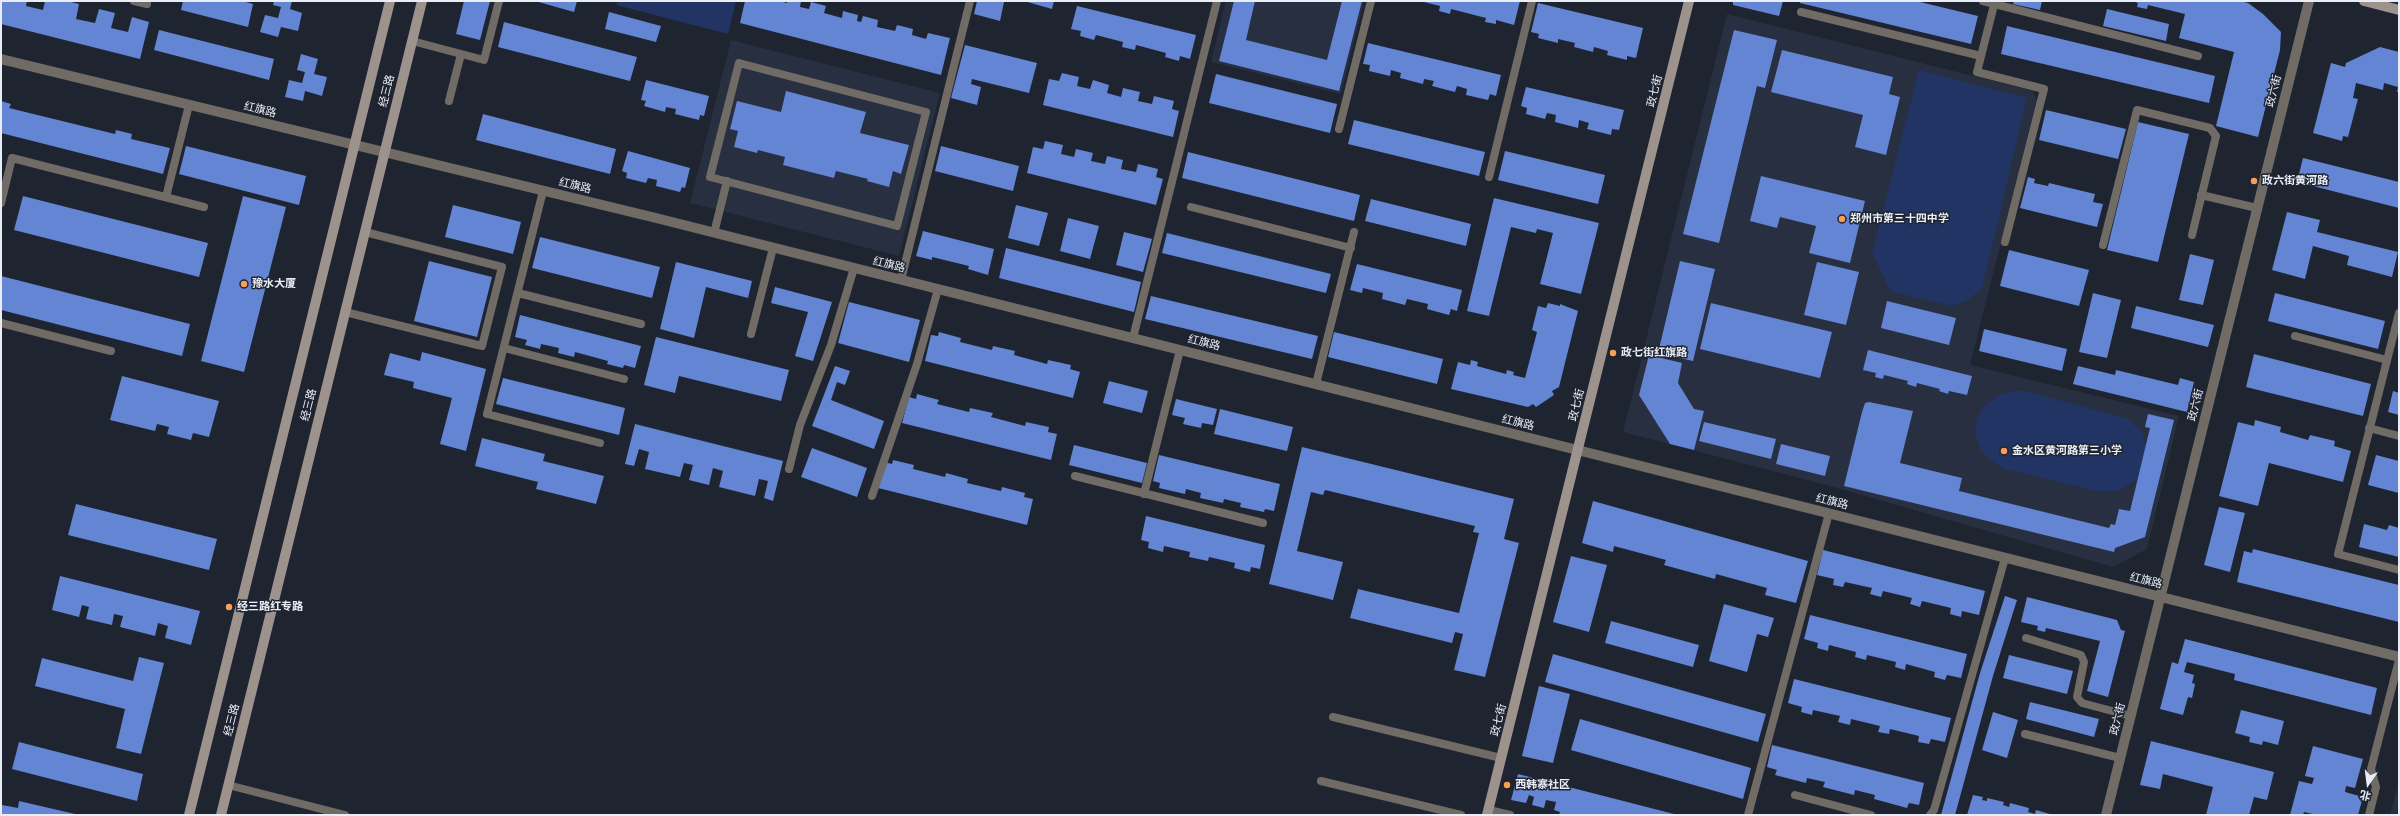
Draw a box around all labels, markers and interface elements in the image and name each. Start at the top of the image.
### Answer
street label: 经三路 [377,73,397,109]
street label: 政七街 [1645,73,1665,109]
street label: 政六街 [2264,73,2284,109]
street label: 红旗路 [242,100,278,120]
place label: 政六街黄河路 [2262,174,2328,188]
street label: 红旗路 [557,176,593,196]
marker: 政六街黄河路 [2249,176,2259,186]
place label: 郑州市第三十四中学 [1850,212,1949,226]
marker: 郑州市第三十四中学 [1837,214,1847,224]
street label: 红旗路 [871,255,907,275]
place label: 豫水大厦 [252,277,296,291]
marker: 豫水大厦 [239,279,249,289]
street label: 红旗路 [1186,333,1222,353]
place label: 政七街红旗路 [1621,346,1687,360]
marker: 政七街红旗路 [1608,348,1618,358]
street label: 经三路 [299,387,319,423]
street label: 政七街 [1567,387,1587,423]
street label: 政六街 [2186,387,2206,423]
street label: 红旗路 [1500,413,1536,433]
place label: 金水区黄河路第三小学 [2012,444,2122,458]
marker: 金水区黄河路第三小学 [1999,446,2009,456]
street label: 红旗路 [1814,492,1850,512]
street label: 红旗路 [2128,571,2164,591]
place label: 经三路红专路 [237,600,303,614]
marker: 经三路红专路 [224,602,234,612]
street label: 政六街 [2108,701,2128,737]
street label: 经三路 [222,702,242,738]
street label: 政七街 [1489,702,1509,738]
north arrow [2348,764,2388,804]
place label: 西韩寨社区 [1515,778,1570,792]
marker: 西韩寨社区 [1502,780,1512,790]
text: 北 [2358,788,2372,804]

